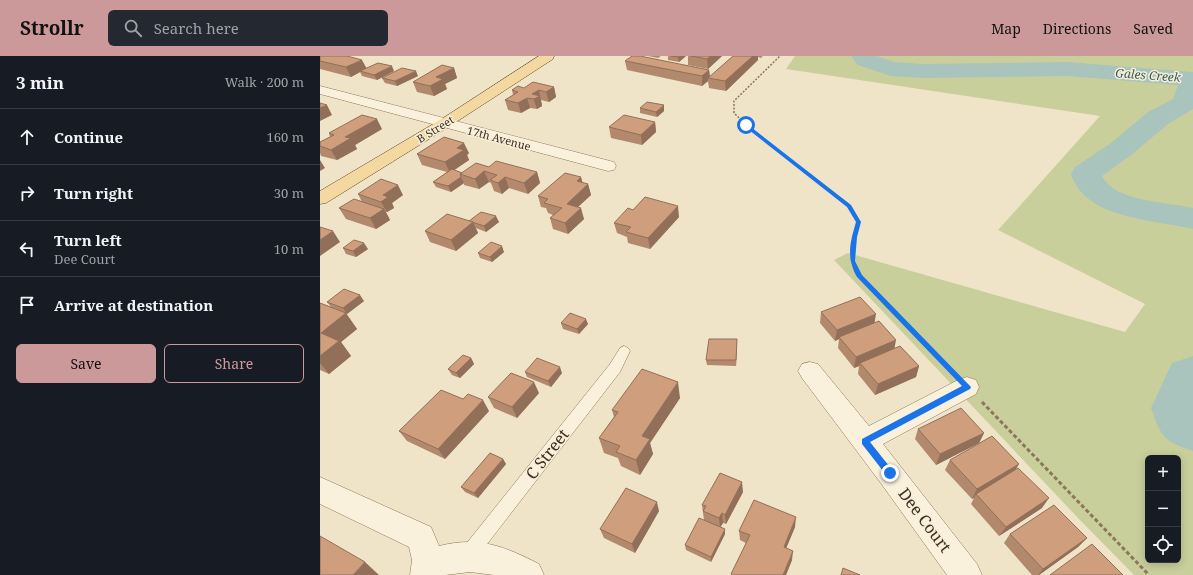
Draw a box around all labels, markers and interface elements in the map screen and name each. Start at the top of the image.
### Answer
search box [108,10,388,46]
text: Strollr [20,15,84,41]
icon: search [122,17,144,39]
text: Search here [154,18,239,38]
text: Map [991,19,1021,38]
text: Directions [1043,19,1111,38]
text: Saved [1133,19,1173,38]
water label: Gales Creek [1115,64,1182,86]
text: 3 min [16,71,64,94]
text: Walk · 200 m [225,73,304,91]
street label: B Street [414,112,456,146]
route start [737,116,755,134]
street label: 17th Avenue [466,122,533,154]
icon: ahead [16,126,38,148]
text: Continue [54,127,123,147]
text: 160 m [267,128,304,146]
icon: right [16,182,38,204]
text: Turn right [54,183,133,203]
text: 30 m [274,184,304,202]
text: Turn left [54,230,122,250]
icon: left [16,238,38,260]
text: 10 m [274,240,304,258]
text: Dee Court [54,250,115,268]
icon: arrive [16,294,38,316]
text: Arrive at destination [54,295,213,315]
button: Save [16,344,156,383]
button: Share [164,344,304,383]
street label: C Street [520,424,574,484]
map controls [1145,455,1181,563]
button: + [1145,455,1181,491]
route end [881,464,899,482]
street label: Dee Court [894,483,957,557]
button: − [1145,491,1181,527]
button: locate [1145,527,1181,563]

